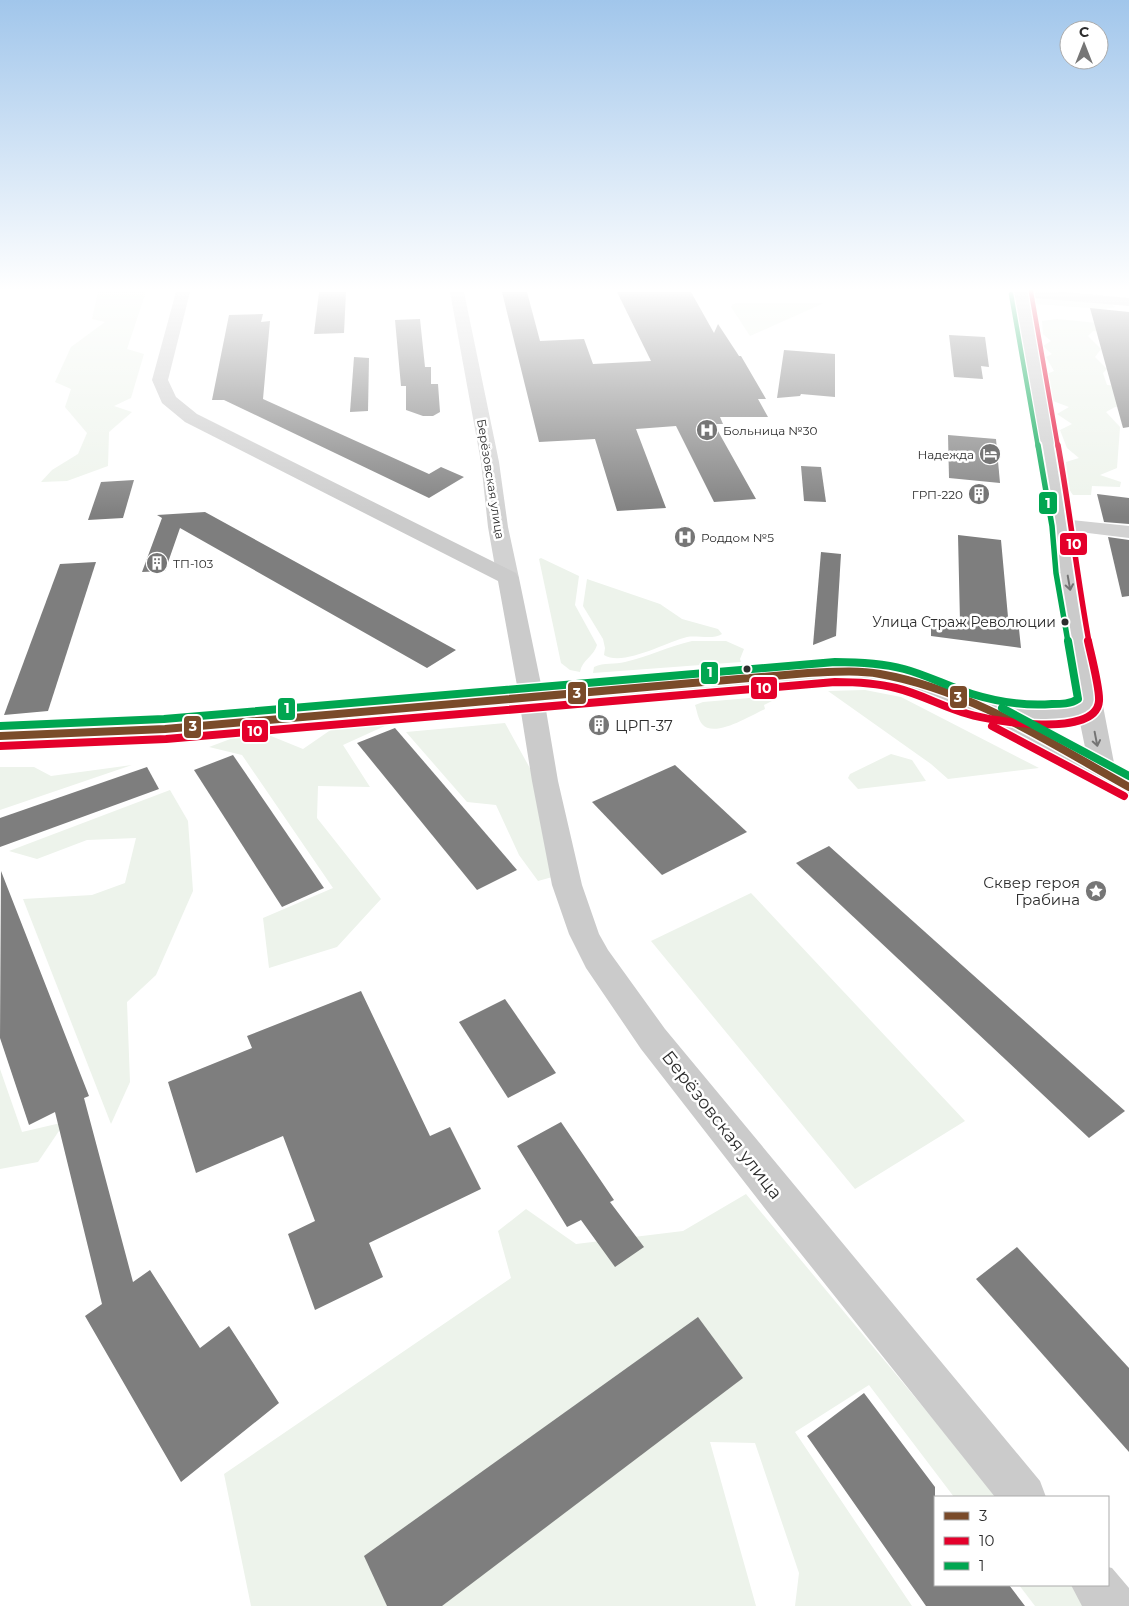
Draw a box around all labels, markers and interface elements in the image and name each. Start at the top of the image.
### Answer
north arrow [1059,20,1109,70]
text: С [1079,23,1089,41]
street label: Берёзовская улица [474,418,508,540]
hospital icon: Больница №30 [695,418,719,442]
place label: Больница №30 [723,423,818,438]
hotel icon: Надежда [978,442,1002,466]
place label: Надежда [917,447,974,462]
building icon: ГРП-220 [967,482,991,506]
place label: ГРП-220 [912,487,963,502]
line badge: 1 [1038,491,1058,515]
text: 1 [1045,494,1051,512]
hospital icon: Роддом №5 [673,525,697,549]
place label: Роддом №5 [701,530,774,545]
line badge: 10 [1059,532,1088,556]
text: 10 [1067,535,1082,553]
building icon: ТП-103 [145,551,169,575]
place label: ТП-103 [173,556,213,571]
one-way arrow [1064,575,1074,591]
place label: Улица Страж Революции [872,613,1056,631]
marker: Улица Страж Революции [1060,617,1070,627]
line badge: 1 [700,661,719,685]
text: 1 [707,663,713,681]
unlabelled marker [742,664,752,674]
line badge: 10 [750,676,778,700]
text: 10 [757,679,772,697]
line badge: 3 [567,681,587,705]
text: 3 [572,684,581,702]
line badge: 3 [949,685,968,709]
text: 3 [953,688,962,706]
line badge: 1 [277,697,296,721]
text: 1 [284,699,290,717]
building icon: ЦРП-37 [587,713,611,737]
line badge: 3 [183,715,202,739]
place label: ЦРП-37 [615,716,673,735]
text: 3 [188,717,197,735]
line badge: 10 [241,719,269,743]
text: 10 [248,722,263,740]
one-way arrow [1092,730,1101,746]
place label: Сквер героя Грабина [983,873,1080,909]
place icon: Сквер героя Грабина [1084,879,1108,903]
street label: Берёзовская улица [657,1046,787,1204]
legend [934,1496,1109,1586]
text: 3 [979,1506,987,1525]
text: 10 [979,1531,994,1550]
text: 1 [979,1556,984,1575]

